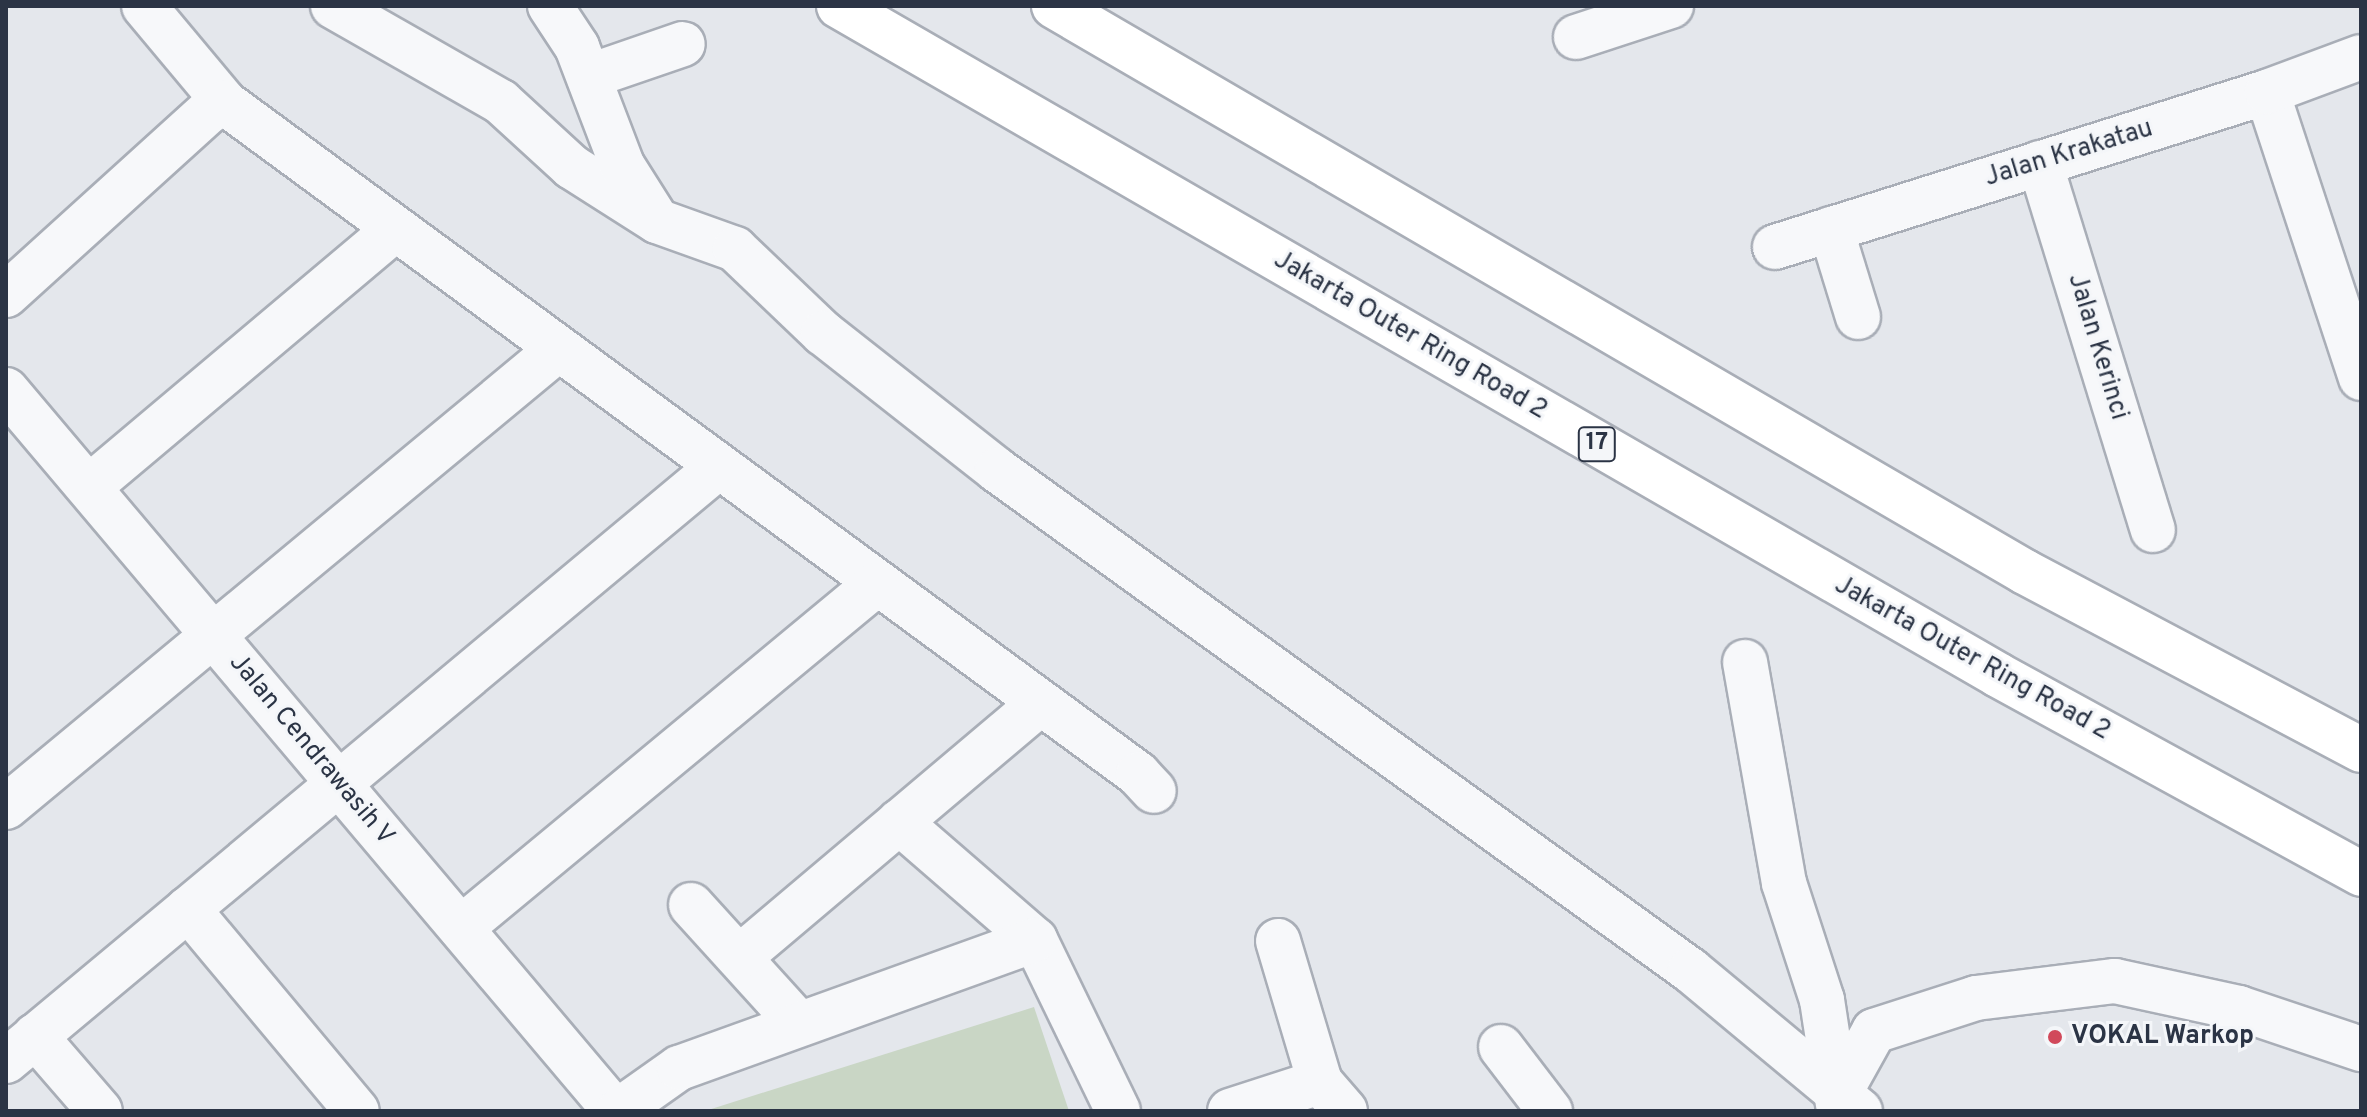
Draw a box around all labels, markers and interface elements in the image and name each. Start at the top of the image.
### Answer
street label: Jalan Krakatau [1981,114,2157,194]
street label: Jakarta Outer Ring Road 2 [1268,245,1552,427]
street label: Jalan Kerinci [2060,270,2134,424]
road number: 17 [1577,424,1617,464]
street label: Jakarta Outer Ring Road 2 [1829,570,2115,748]
street label: Jalan Cendrawasih V [221,647,401,853]
place label: VOKAL Warkop [2071,1021,2255,1053]
marker: VOKAL Warkop [2046,1028,2064,1046]

